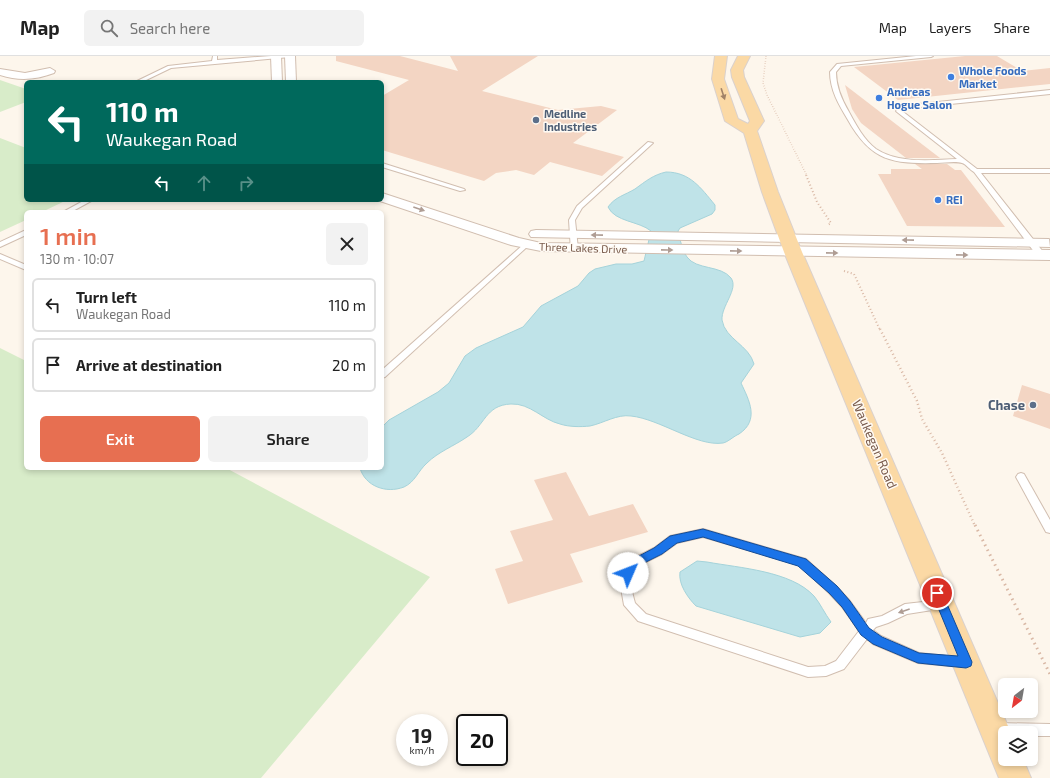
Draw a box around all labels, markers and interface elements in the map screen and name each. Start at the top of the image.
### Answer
search box [84,10,364,46]
text: Map [20,16,60,39]
icon: search [98,17,120,39]
text: Search here [130,19,210,37]
text: Map [879,19,907,36]
text: Layers [929,19,971,36]
text: Share [993,19,1030,36]
place label: Whole Foods Market [959,64,1027,90]
marker: Whole Foods Market [946,72,956,82]
place label: Andreas Hogue Salon [887,85,952,111]
one-way arrow [720,88,726,100]
marker: Andreas Hogue Salon [874,93,884,103]
text: 110 m [106,94,179,128]
icon: left [40,96,92,148]
place label: Medline Industries [544,107,597,133]
marker: Medline Industries [531,115,541,125]
text: Waukegan Road [106,128,237,150]
icon: left [151,172,173,194]
icon: ahead [193,172,215,194]
icon: right [235,172,257,194]
place label: REI [946,193,963,206]
marker: REI [933,195,943,205]
one-way arrow [413,207,425,213]
text: 1 min [40,221,97,250]
button: close [326,223,368,265]
one-way arrow [590,232,603,238]
one-way arrow [902,236,914,243]
street label: Three Lakes Drive [539,239,628,256]
one-way arrow [661,247,674,253]
one-way arrow [730,248,743,254]
one-way arrow [826,250,839,256]
text: 130 m · 10:07 [40,251,114,267]
one-way arrow [956,252,969,258]
text: Turn left [76,288,137,306]
icon: left [42,294,64,316]
text: 110 m [329,296,366,314]
text: Waukegan Road [76,306,171,322]
icon: arrive [42,354,64,376]
text: Arrive at destination [76,356,222,374]
text: 20 m [332,356,366,374]
street label: Waukegan Road [849,397,901,491]
place label: Chase [988,397,1025,413]
marker: Chase [1028,400,1038,410]
button: Exit [40,416,200,462]
button: Share [208,416,368,462]
position arrow [607,552,649,594]
pin [920,576,954,610]
icon: arrive [926,582,948,604]
one-way arrow [898,608,910,614]
north arrow [998,678,1038,718]
map controls [998,678,1038,766]
speed limit sign: 20 [456,714,508,766]
text: 19 [412,723,432,747]
button: layers [998,726,1038,766]
text: km/h [410,744,434,756]

